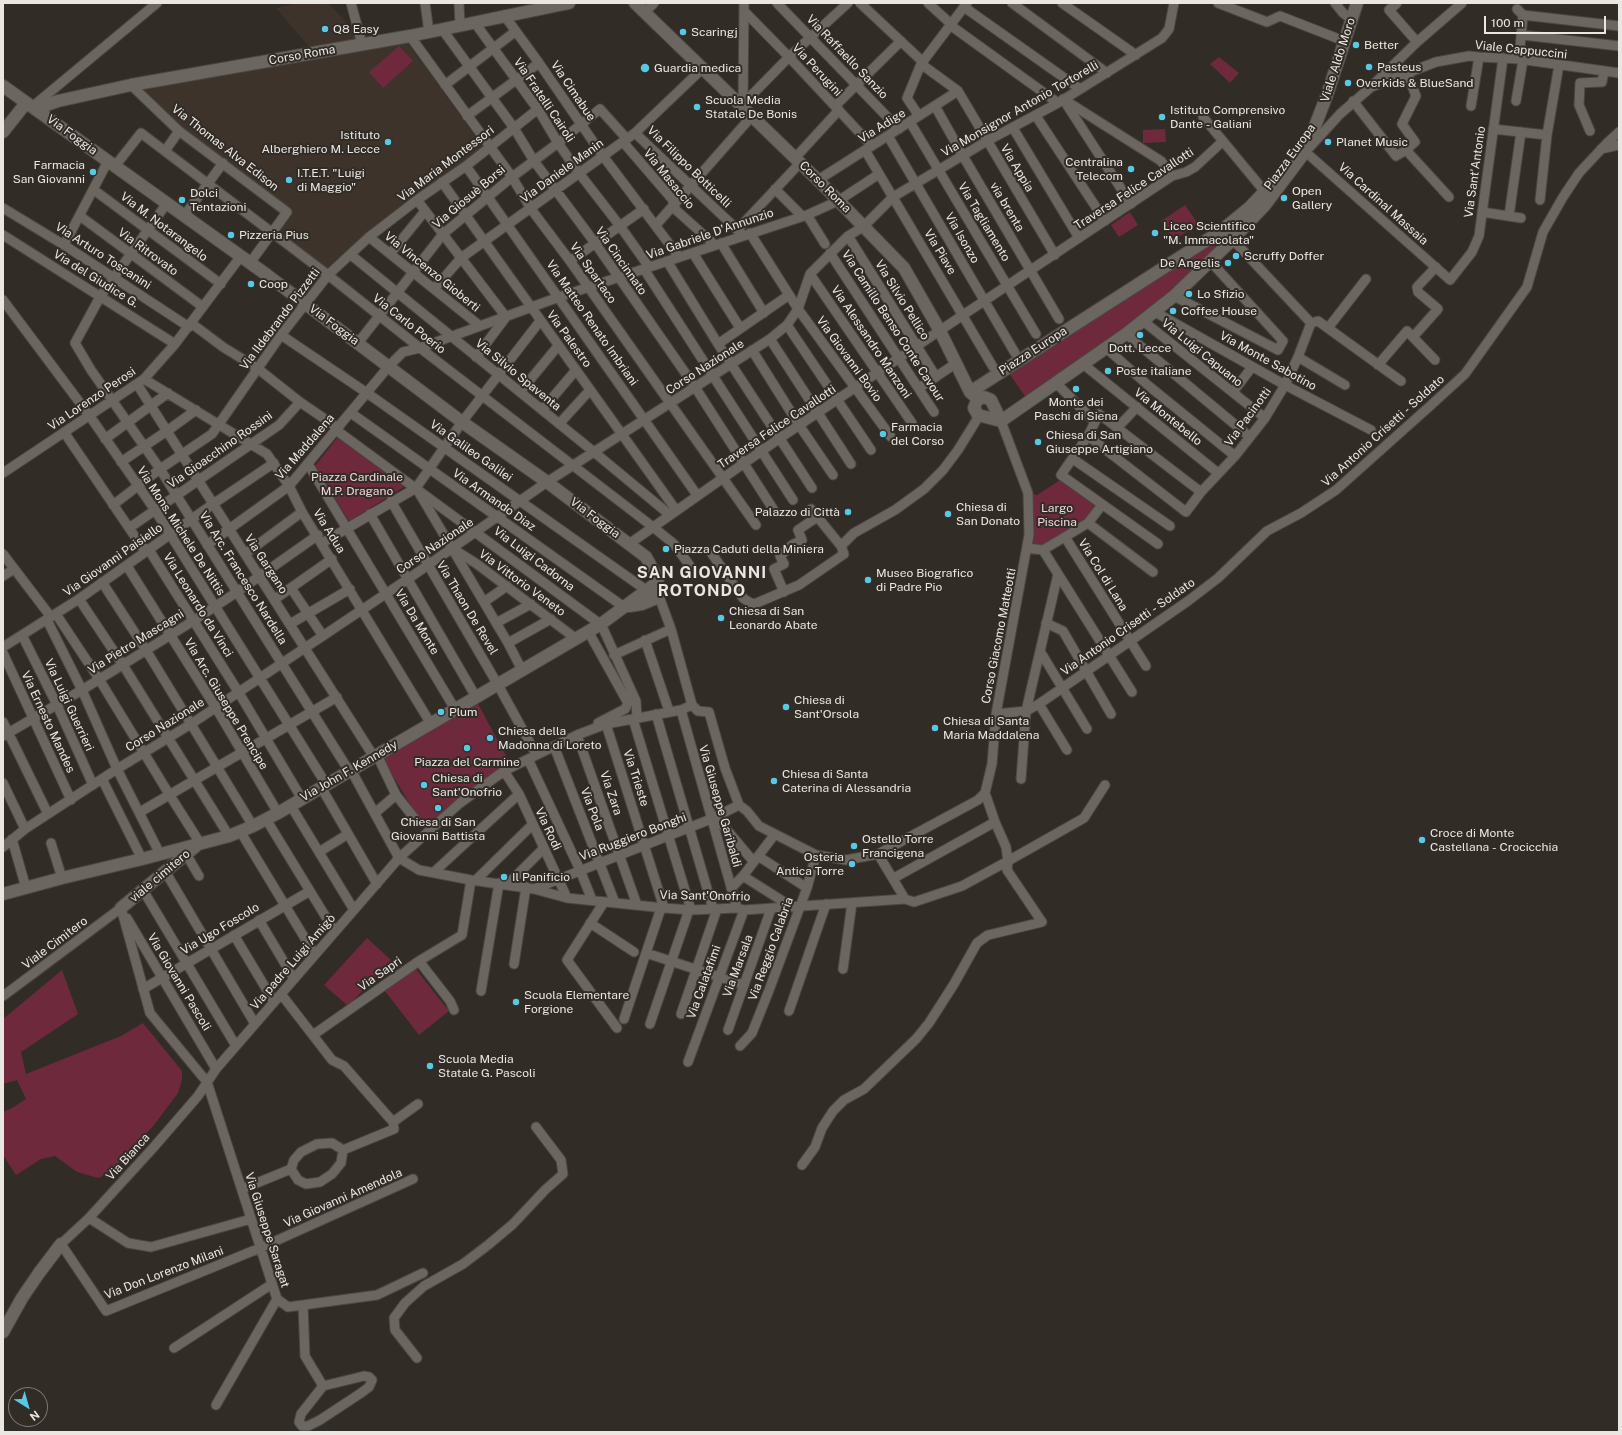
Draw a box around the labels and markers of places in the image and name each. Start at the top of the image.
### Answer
place label: Q8 Easy [333,22,379,36]
marker: Q8 Easy [320,24,330,34]
place label: Scaringj [691,25,738,39]
marker: Scaringj [678,27,688,37]
place label: Better [1364,38,1399,52]
marker: Better [1351,40,1361,50]
place label: Pasteus [1377,60,1421,74]
place label: Guardia medica [654,61,741,75]
marker: Guardia medica [639,62,651,74]
marker: Pasteus [1364,62,1374,72]
place label: Overkids & BlueSand [1356,76,1473,90]
marker: Overkids & BlueSand [1343,78,1353,88]
place label: Scuola Media Statale De Bonis [705,93,797,121]
marker: Scuola Media Statale De Bonis [692,102,702,112]
place label: Istituto Comprensivo Dante - Galiani [1170,103,1285,131]
marker: Istituto Comprensivo Dante - Galiani [1157,112,1167,122]
place label: Istituto Alberghiero M. Lecce [262,128,380,156]
place label: Planet Music [1336,135,1408,149]
marker: Istituto Alberghiero M. Lecce [383,137,393,147]
marker: Planet Music [1323,137,1333,147]
place label: Centralina Telecom [1065,155,1123,183]
place label: Farmacia San Giovanni [13,158,85,186]
marker: Centralina Telecom [1126,164,1136,174]
place label: I.T.E.T. "Luigi di Maggio" [297,166,365,194]
marker: Farmacia San Giovanni [88,167,98,177]
marker: I.T.E.T. "Luigi di Maggio" [284,175,294,185]
place label: Open Gallery [1292,184,1332,212]
place label: Dolci Tentazioni [190,186,246,214]
marker: Open Gallery [1279,193,1289,203]
marker: Dolci Tentazioni [177,195,187,205]
place label: Liceo Scientifico "M. Immacolata" [1163,219,1255,247]
place label: Pizzeria Pius [239,228,309,242]
marker: Liceo Scientifico "M. Immacolata" [1150,228,1160,238]
marker: Pizzeria Pius [226,230,236,240]
place label: Scruffy Doffer [1244,249,1324,263]
marker: Scruffy Doffer [1231,251,1241,261]
place label: De Angelis [1160,256,1220,270]
marker: De Angelis [1223,258,1233,268]
place label: Coop [259,277,288,291]
marker: Coop [246,279,256,289]
place label: Lo Sfizio [1197,287,1244,301]
marker: Lo Sfizio [1184,289,1194,299]
place label: Coffee House [1181,304,1257,318]
marker: Coffee House [1168,306,1178,316]
marker: Dott. Lecce [1135,330,1145,340]
place label: Dott. Lecce [1109,341,1171,355]
place label: Poste italiane [1116,364,1192,378]
marker: Poste italiane [1103,366,1113,376]
marker: Monte dei Paschi di Siena [1071,384,1081,394]
place label: Monte dei Paschi di Siena [1034,395,1118,423]
place label: Farmacia del Corso [891,420,944,448]
place label: Chiesa di San Giuseppe Artigiano [1046,428,1153,456]
marker: Farmacia del Corso [878,429,888,439]
marker: Chiesa di San Giuseppe Artigiano [1033,437,1043,447]
place label: Chiesa di San Donato [956,500,1020,528]
place label: Palazzo di Città [755,505,840,519]
marker: Palazzo di Città [843,507,853,517]
marker: Chiesa di San Donato [943,509,953,519]
place label: Piazza Caduti della Miniera [674,542,824,556]
marker: Piazza Caduti della Miniera [661,544,671,554]
place label: Museo Biografico di Padre Pio [876,566,973,594]
marker: Museo Biografico di Padre Pio [863,575,873,585]
place label: Chiesa di San Leonardo Abate [729,604,818,632]
marker: Chiesa di San Leonardo Abate [716,613,726,623]
place label: Chiesa di Sant'Orsola [794,693,859,721]
marker: Chiesa di Sant'Orsola [781,702,791,712]
place label: Plum [449,705,478,719]
marker: Plum [436,707,446,717]
place label: Chiesa di Santa Maria Maddalena [943,714,1039,742]
marker: Chiesa di Santa Maria Maddalena [930,723,940,733]
place label: Chiesa della Madonna di Loreto [498,724,602,752]
marker: Chiesa della Madonna di Loreto [485,733,495,743]
marker: Piazza del Carmine [462,743,472,753]
place label: Piazza del Carmine [414,755,520,769]
place label: Chiesa di Santa Caterina di Alessandria [782,767,911,795]
place label: Chiesa di Sant'Onofrio [432,771,502,799]
marker: Chiesa di Santa Caterina di Alessandria [769,776,779,786]
marker: Chiesa di Sant'Onofrio [419,780,429,790]
marker: Chiesa di San Giovanni Battista [433,803,443,813]
place label: Chiesa di San Giovanni Battista [391,815,485,843]
place label: Croce di Monte Castellana - Crocicchia [1430,826,1558,854]
place label: Ostello Torre Francigena [862,832,934,860]
marker: Croce di Monte Castellana - Crocicchia [1417,835,1427,845]
marker: Ostello Torre Francigena [849,841,859,851]
place label: Osteria Antica Torre [776,850,844,878]
marker: Osteria Antica Torre [847,859,857,869]
place label: Il Panificio [512,870,570,884]
marker: Il Panificio [499,872,509,882]
place label: Scuola Elementare Forgione [524,988,629,1016]
marker: Scuola Elementare Forgione [511,997,521,1007]
place label: Scuola Media Statale G. Pascoli [438,1052,536,1080]
marker: Scuola Media Statale G. Pascoli [425,1061,435,1071]

